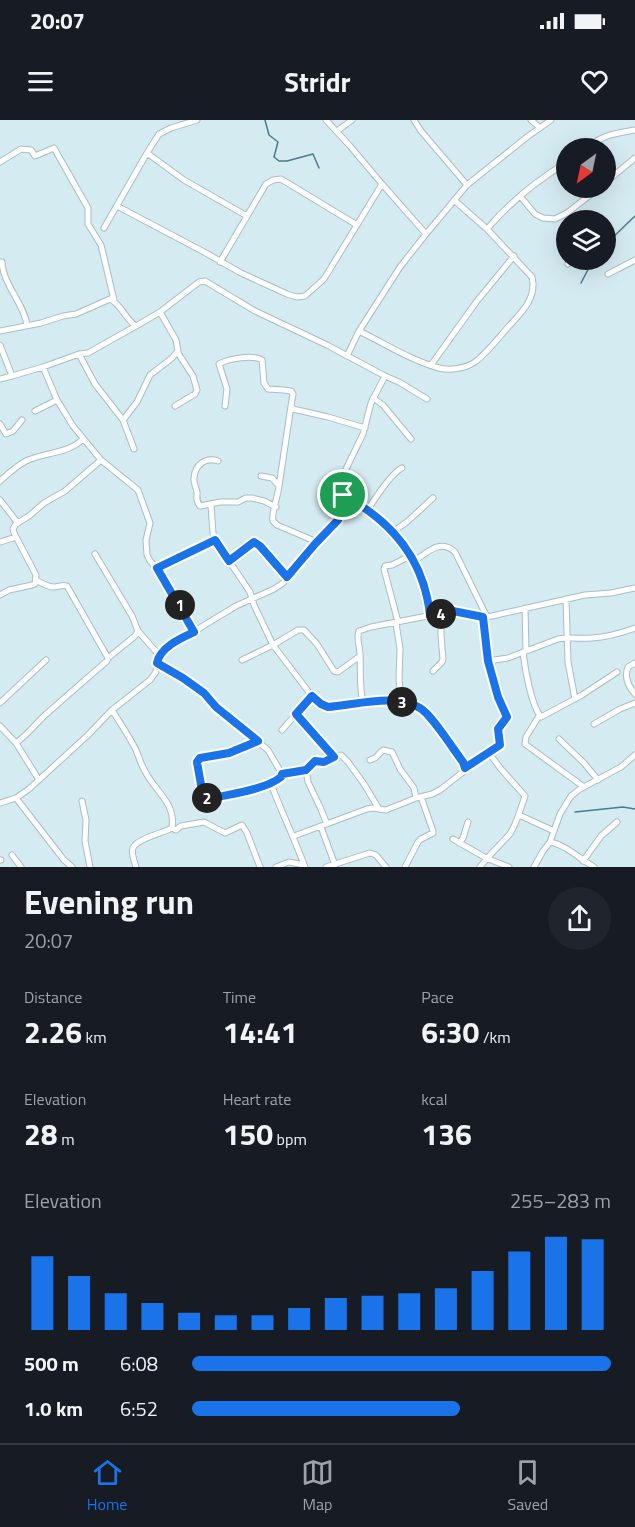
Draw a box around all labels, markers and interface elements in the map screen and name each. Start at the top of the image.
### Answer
text: 20:07 [30,4,85,38]
text: Stridr [284,61,351,102]
icon: menu [24,65,57,98]
icon: heart [578,65,611,98]
north arrow [556,138,616,198]
map controls [556,138,616,270]
button: layers [556,210,616,270]
pin [317,469,368,520]
icon: arrive [326,478,359,511]
pin: 1 [165,590,195,620]
text: 1 [176,593,184,617]
pin: 4 [426,599,456,629]
text: 4 [437,602,445,626]
pin: 3 [387,687,417,717]
text: 3 [398,690,406,714]
pin: 2 [192,783,222,813]
text: 2 [203,786,211,810]
text: Evening run [24,877,194,927]
button: share [548,887,611,950]
text: 20:07 [24,925,73,956]
text: Distance [24,985,82,1009]
text: Time [223,985,256,1009]
text: Pace [421,985,454,1009]
text: 2.26 [24,1009,82,1055]
text: 14:41 [223,1009,298,1055]
text: 6:30 [421,1009,479,1055]
text: km [82,1025,107,1049]
text: /km [479,1025,511,1049]
text: Elevation [24,1087,86,1111]
text: Heart rate [223,1087,291,1111]
text: kcal [421,1087,447,1111]
text: 28 [24,1111,58,1157]
text: 150 [223,1111,273,1157]
text: 136 [421,1111,472,1157]
text: m [58,1127,75,1151]
text: bpm [273,1127,307,1151]
text: Elevation [24,1185,102,1216]
text: 255–283 m [510,1185,611,1216]
text: 500 m [24,1348,79,1379]
text: 6:08 [120,1348,158,1379]
text: 1.0 km [24,1393,83,1424]
text: 6:52 [120,1393,158,1424]
tab: Home [87,1456,127,1516]
tab: Map [301,1456,334,1516]
tab: Saved [507,1456,548,1516]

